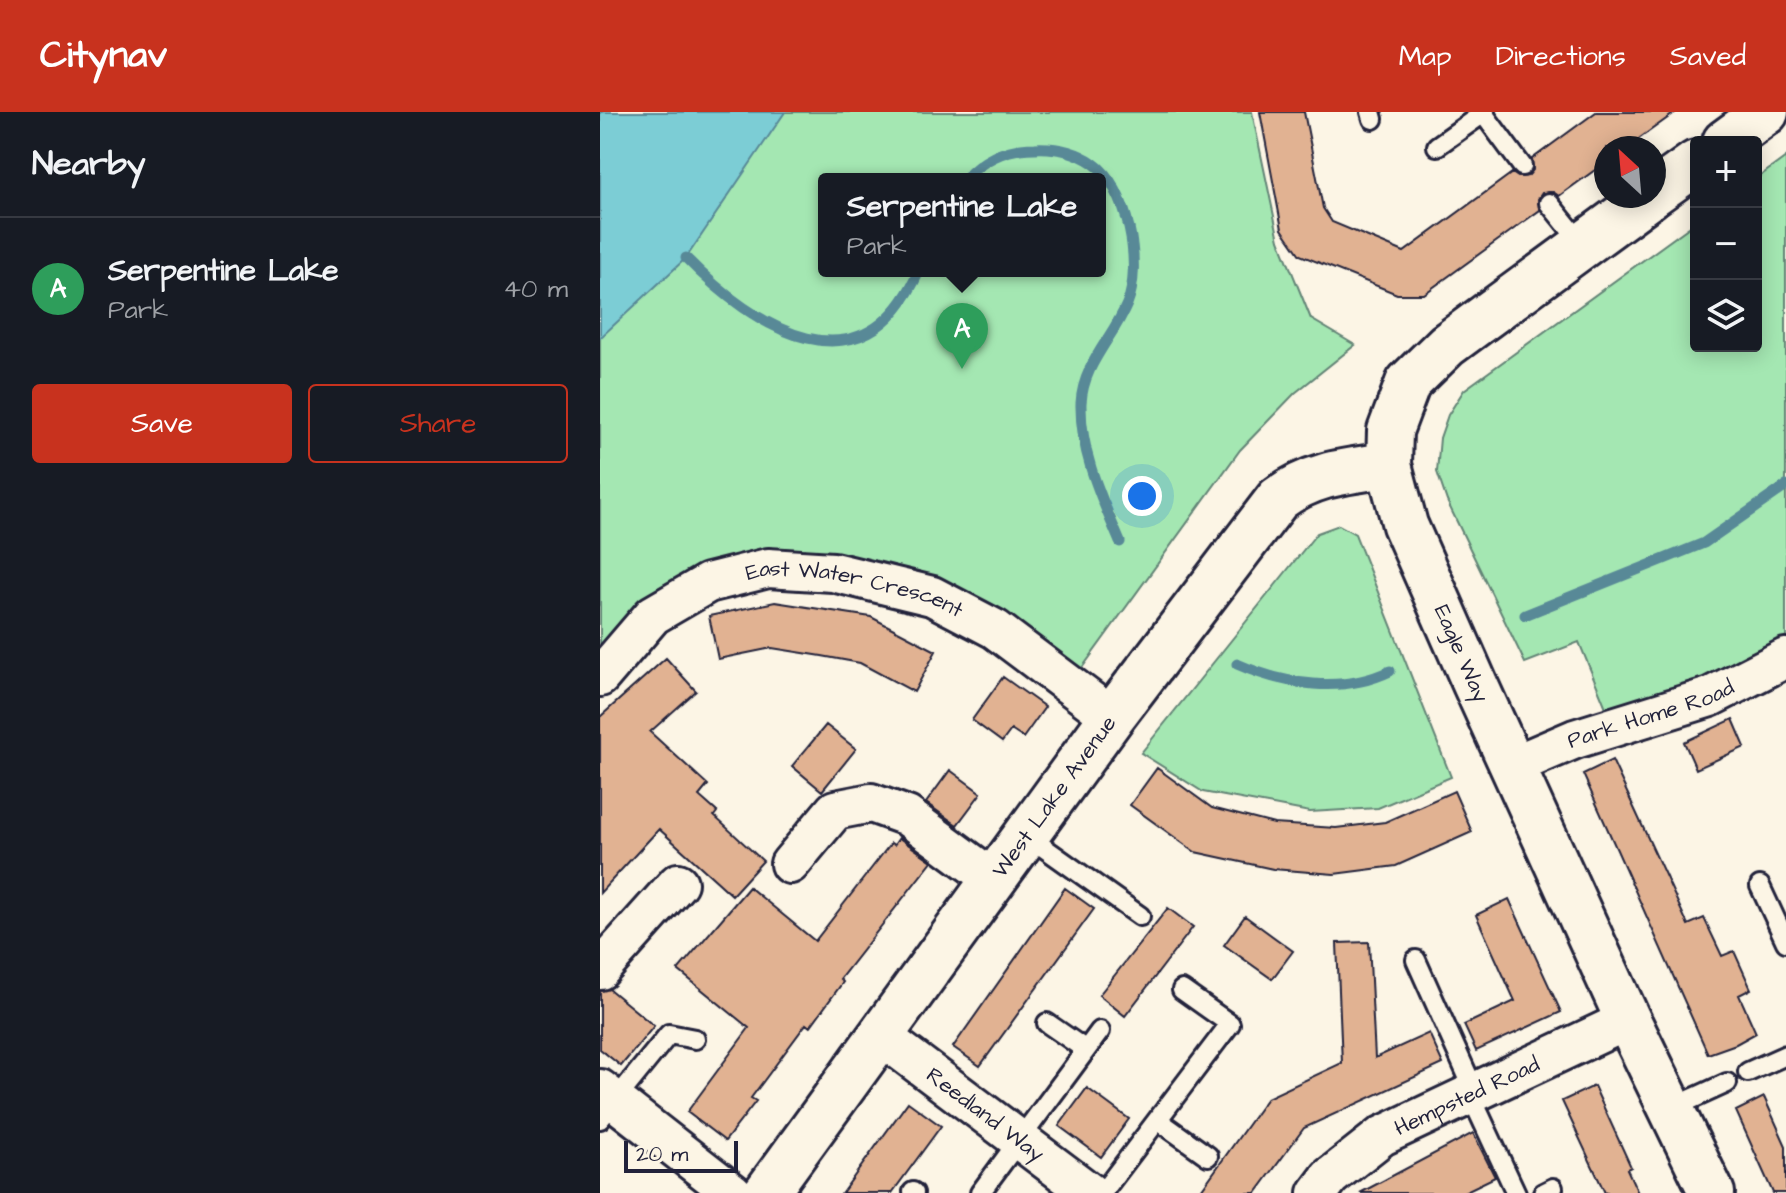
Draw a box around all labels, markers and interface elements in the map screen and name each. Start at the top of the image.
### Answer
text: Citynav [40,30,167,82]
text: Map [1399,37,1452,76]
text: Directions [1496,37,1626,76]
text: Saved [1670,37,1746,76]
north arrow [1594,136,1666,208]
map controls [1690,136,1762,352]
button: + [1690,136,1762,208]
text: Nearby [32,140,146,188]
popup [818,173,1106,277]
text: Serpentine Lake [847,186,1077,228]
button: − [1690,208,1762,280]
text: Park [847,228,907,264]
text: Serpentine Lake [108,250,339,292]
text: A [50,271,66,307]
text: 40 m [503,271,568,307]
button: layers [1690,280,1762,352]
text: Park [108,292,168,328]
pin: A [936,303,988,369]
button: Save [32,384,292,463]
button: Share [308,384,568,463]
your location [1122,476,1162,516]
street label: East Water Crescent [742,553,969,625]
street label: Eagle Way [1426,600,1497,708]
street label: Park Home Road [1562,672,1740,756]
street label: West Lake Avenue [985,709,1124,884]
street label: Hempsted Road [1389,1048,1544,1144]
street label: Reedland Way [920,1060,1051,1170]
scale bar [624,1137,738,1173]
text: 20 m [636,1139,688,1170]

